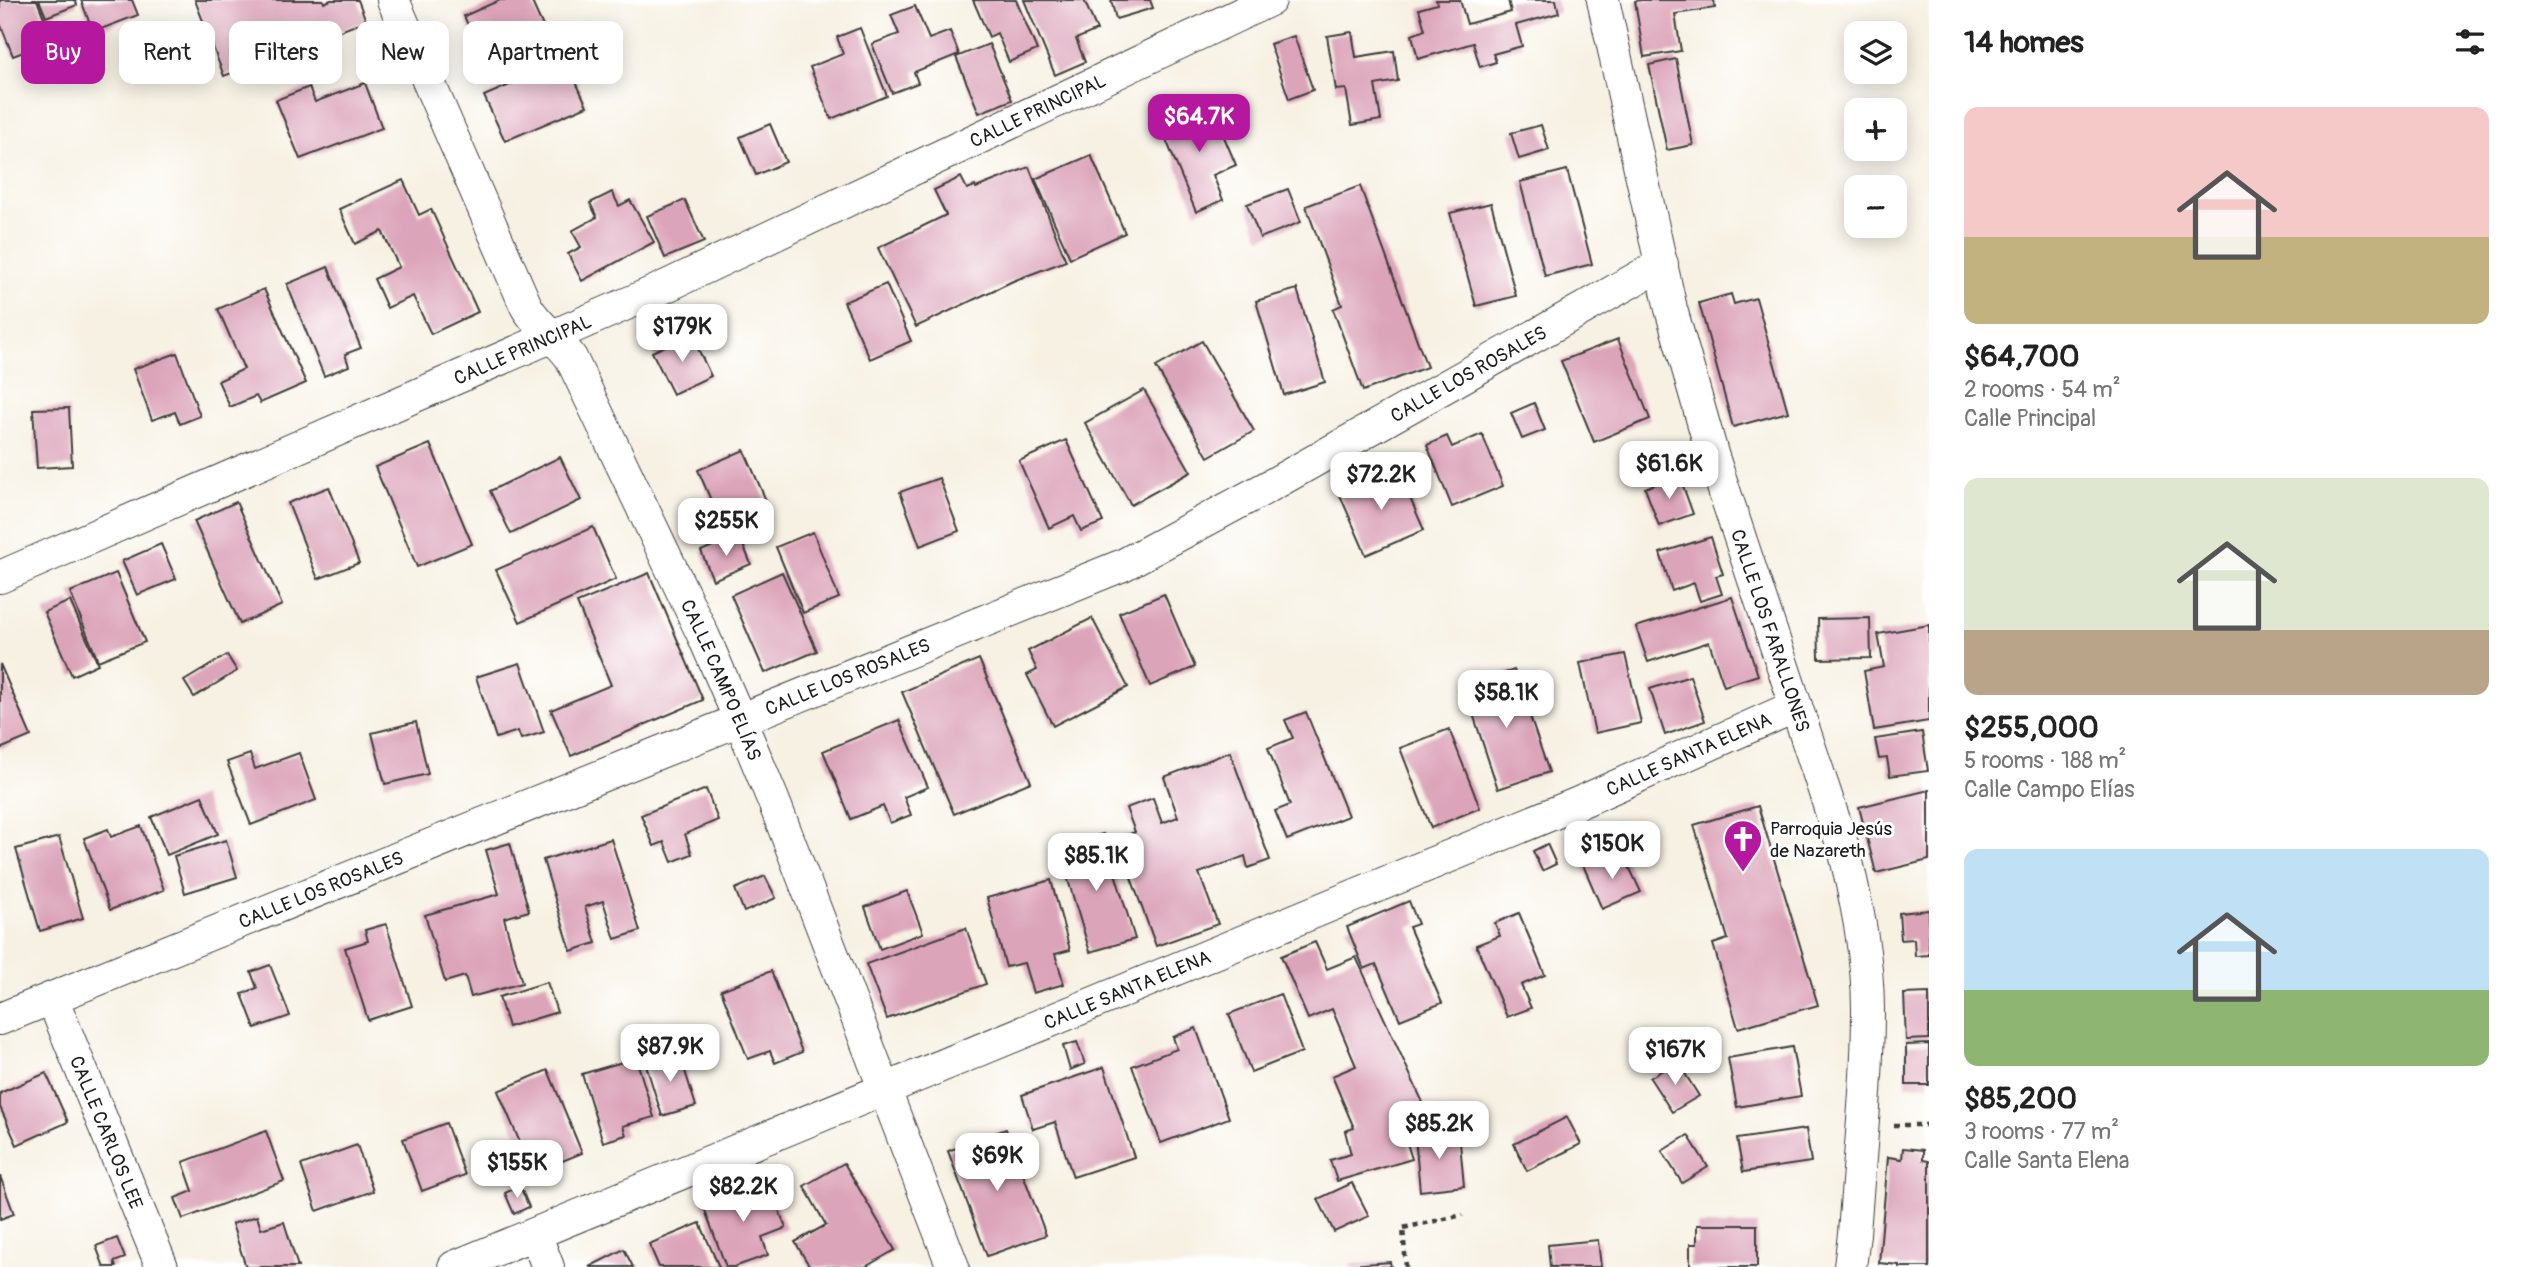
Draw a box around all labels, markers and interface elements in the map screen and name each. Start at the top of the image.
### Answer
chip: Buy [21,21,105,84]
chip: Rent [119,21,215,84]
chip: Filters [229,21,342,84]
chip: New [356,21,449,84]
chip: Apartment [463,21,623,84]
map controls [1844,21,1907,238]
button: layers [1844,21,1907,84]
icon: filters [2451,23,2489,61]
text: 14 homes [1964,24,2084,61]
street label: CALLE PRINCIPAL [966,69,1110,154]
pin: $64.7K [1142,94,1256,154]
button: + [1844,98,1907,161]
text: $64.7K [1164,102,1234,131]
icon: home [2164,152,2290,278]
button: − [1844,175,1907,238]
pin: $179K [633,304,731,364]
street label: CALLE PRINCIPAL [450,310,595,391]
text: $179K [652,312,712,341]
street label: CALLE LOS ROSALES [1386,321,1551,428]
text: $64,700 [1964,338,2080,375]
text: 2 rooms · 54 m² [1964,375,2121,404]
text: Calle Principal [1964,404,2096,433]
pin: $61.6K [1612,442,1726,501]
text: $61.6K [1635,449,1703,478]
pin: $72.2K [1324,452,1438,512]
text: $72.2K [1346,460,1416,489]
pin: $255K [677,498,775,558]
text: $255K [694,506,758,535]
icon: home [2164,523,2290,649]
street label: CALLE LOS FARALLONES [1725,526,1815,735]
street label: CALLE CAMPO ELÍAS [675,596,766,764]
street label: CALLE LOS ROSALES [762,633,934,721]
pin: $58.1K [1449,670,1563,730]
text: $58.1K [1474,678,1538,707]
street label: CALLE SANTA ELENA [1603,708,1775,802]
text: $255,000 [1964,709,2099,746]
text: 5 rooms · 188 m² [1964,746,2126,775]
text: Calle Campo Elías [1964,775,2135,804]
place label: Parroquia Jesús de Nazareth [1770,817,1893,863]
church icon: Parroquia Jesús de Nazareth [1722,818,1764,873]
pin: $150K [1563,822,1661,881]
text: $150K [1580,829,1644,858]
pin: $85.1K [1039,834,1153,893]
text: $85.1K [1064,841,1128,870]
street label: CALLE LOS ROSALES [235,846,407,934]
icon: home [2164,894,2290,1020]
street label: CALLE SANTA ELENA [1040,945,1214,1035]
pin: $87.9K [613,1024,727,1084]
pin: $167K [1626,1028,1724,1087]
text: $87.9K [637,1032,703,1061]
text: $167K [1645,1035,1705,1064]
street label: CALLE CARLOS LEE [64,1053,148,1213]
text: $85,200 [1964,1080,2077,1117]
pin: $85.2K [1382,1102,1496,1161]
text: $85.2K [1405,1109,1473,1138]
text: 3 rooms · 77 m² [1964,1117,2119,1146]
pin: $69K [956,1134,1038,1193]
pin: $155K [468,1140,566,1200]
text: $69K [971,1141,1023,1170]
text: Calle Santa Elena [1964,1146,2129,1175]
text: $155K [487,1148,547,1177]
pin: $82.2K [686,1164,800,1224]
text: $82.2K [709,1172,777,1201]

